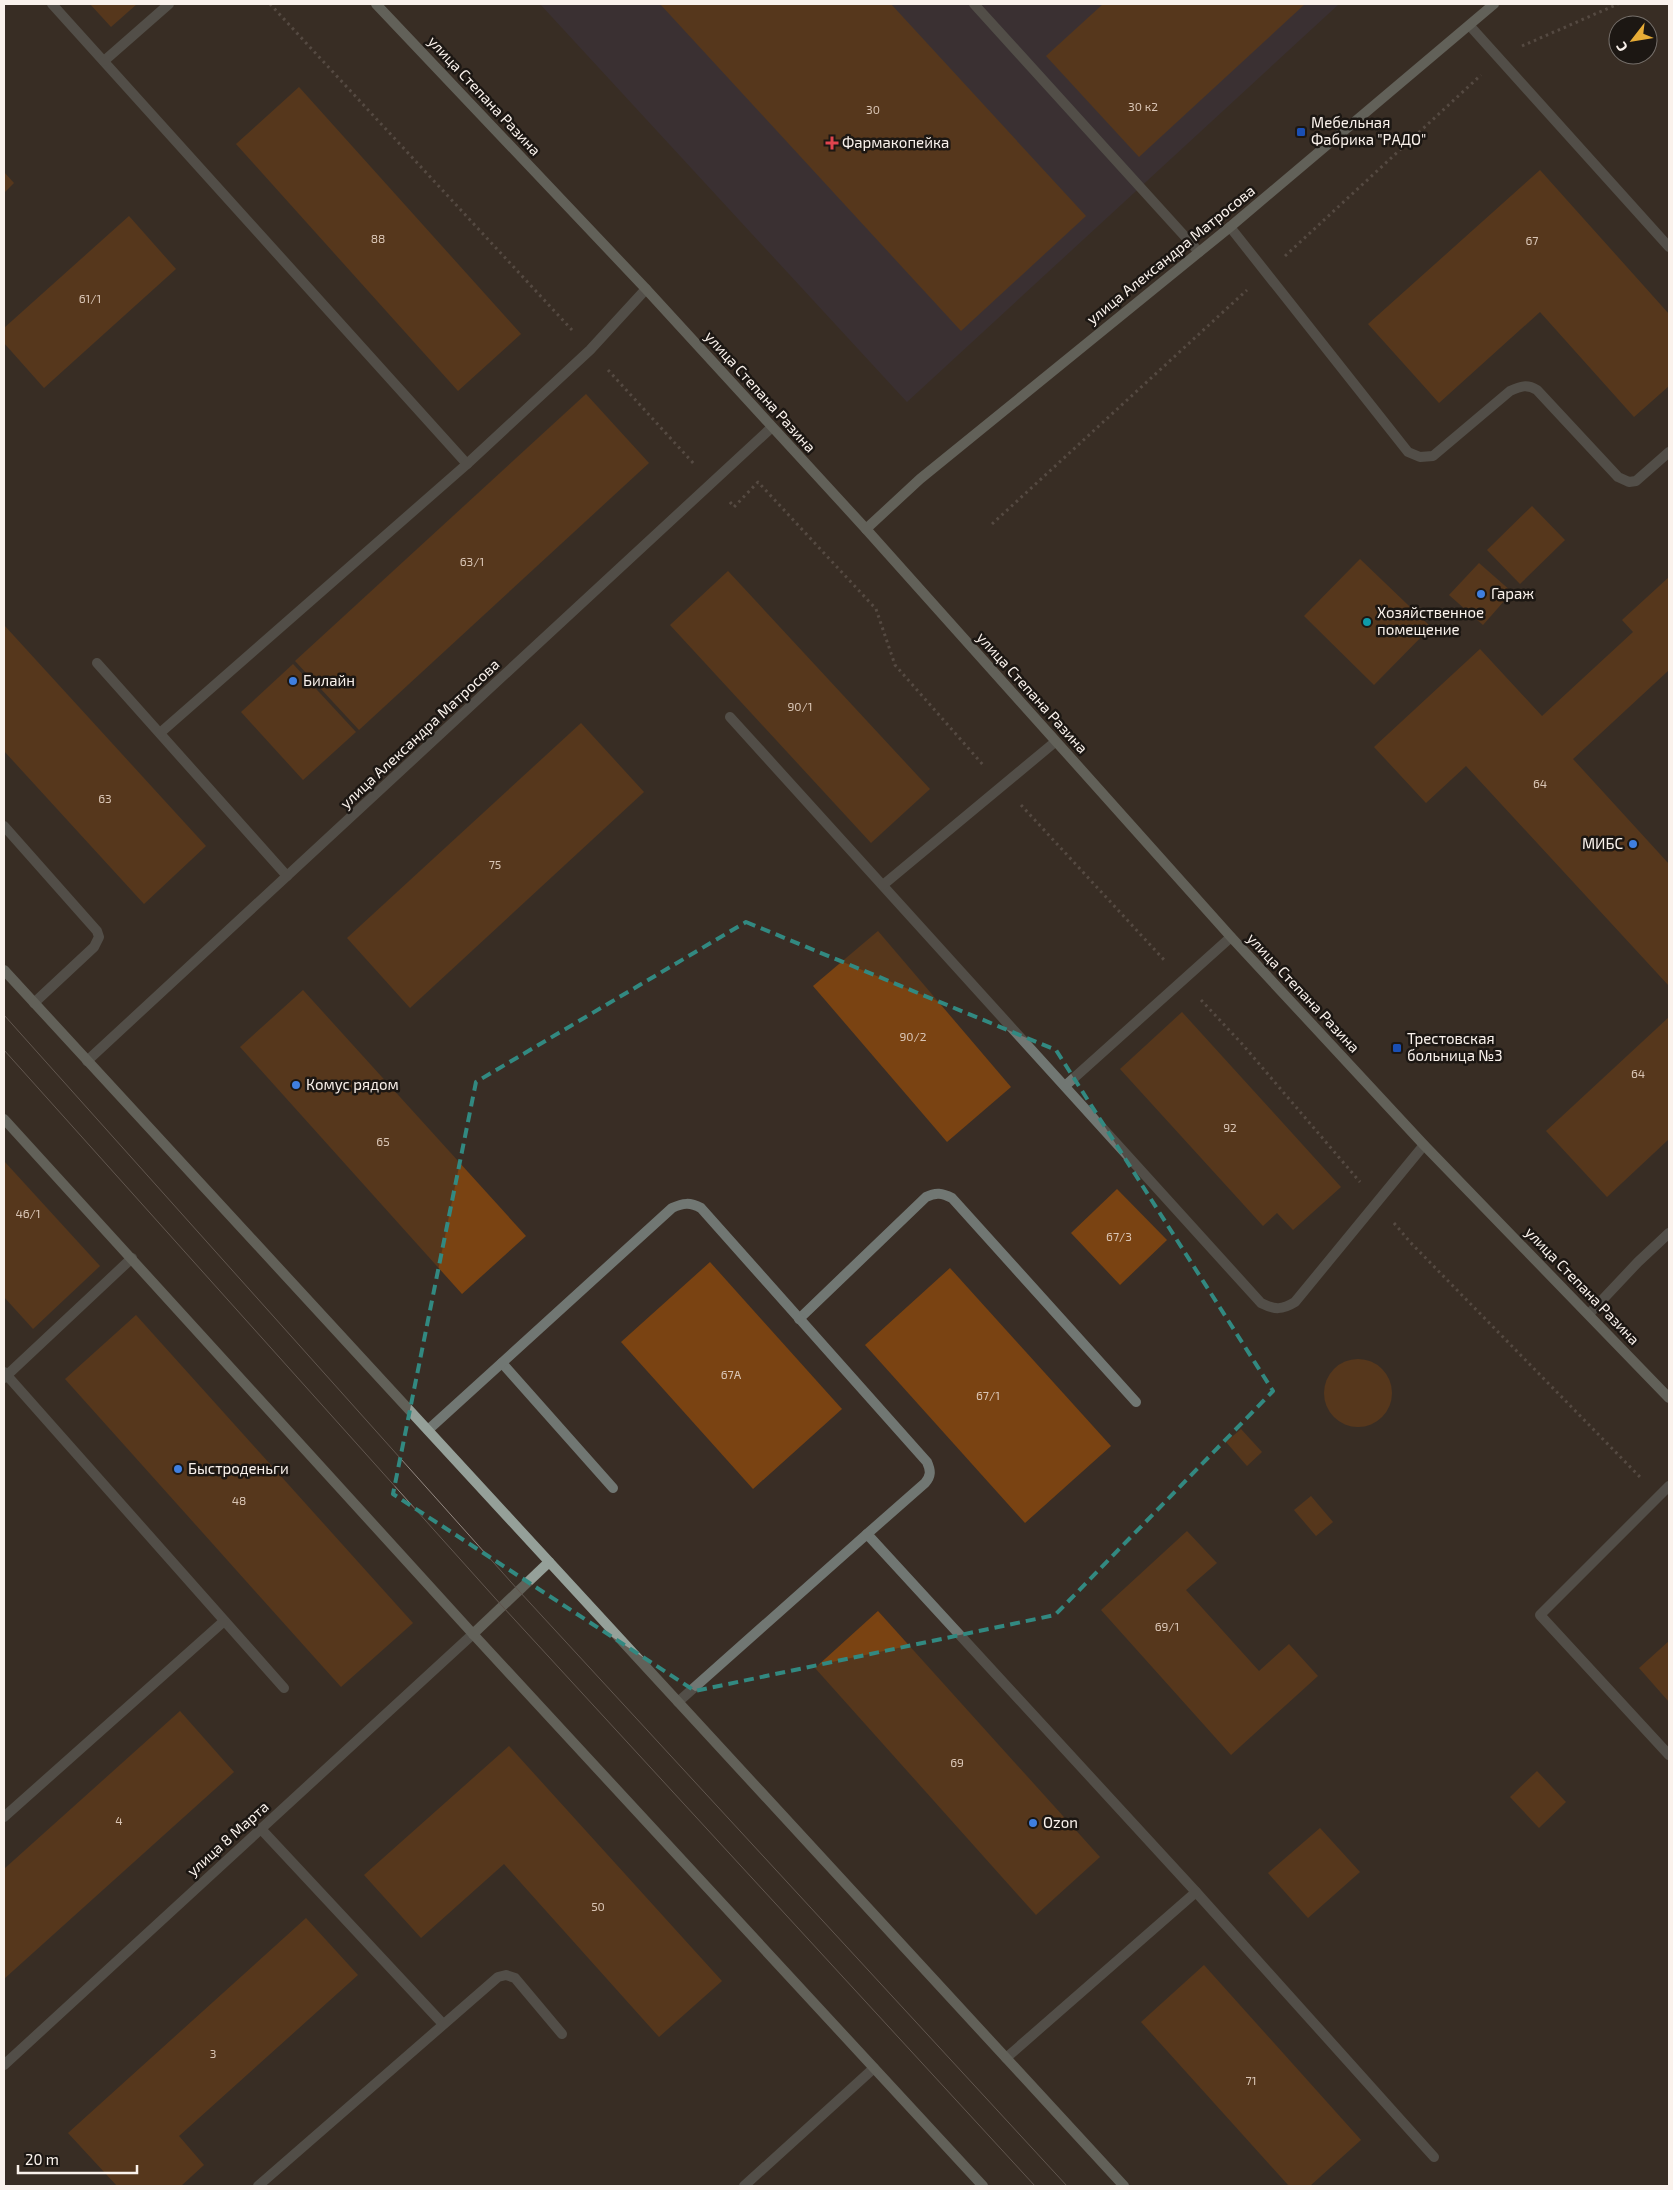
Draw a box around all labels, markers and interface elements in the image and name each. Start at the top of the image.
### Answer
north arrow [1608,15,1658,65]
street label: улица Степана Разина [424,32,545,159]
text: С [1612,39,1631,55]
house number: 30 к2 [1128,99,1158,113]
house number: 30 [866,102,880,116]
place label: Мебельная Фабрика "РАДО" [1311,113,1426,148]
marker: Мебельная Фабрика "РАДО" [1295,126,1307,138]
place label: Фармакопейка [842,133,949,151]
marker: Фармакопейка [826,137,838,149]
street label: улица Александра Матросова [1083,181,1259,328]
house number: 88 [371,231,385,245]
house number: 67 [1525,233,1539,247]
house number: 61/1 [79,291,101,305]
street label: улица Степана Разина [701,327,820,456]
house number: 63/1 [460,554,484,568]
place label: Гараж [1491,584,1534,602]
marker: Гараж [1475,588,1487,600]
place label: Хозяйственное помещение [1377,603,1484,638]
marker: Хозяйственное помещение [1361,616,1373,628]
street label: улица Степана Разина [973,628,1092,757]
street label: улица Александра Матросова [336,655,503,813]
place label: Билайн [303,671,355,689]
marker: Билайн [287,675,299,687]
house number: 90/1 [787,699,813,713]
house number: 64 [1533,776,1547,790]
house number: 63 [98,791,112,805]
place label: МИБС [1582,834,1623,852]
marker: МИБС [1627,838,1639,850]
house number: 75 [489,857,501,871]
street label: улица Степана Разина [1243,929,1364,1056]
house number: 90/2 [899,1029,927,1043]
place label: Трестовская больница №3 [1407,1029,1503,1064]
marker: Трестовская больница №3 [1391,1042,1403,1054]
house number: 64 [1631,1066,1645,1080]
place label: Комус рядом [306,1075,399,1094]
marker: Комус рядом [290,1079,302,1091]
house number: 92 [1223,1120,1237,1134]
house number: 65 [376,1134,390,1148]
house number: 46/1 [15,1206,41,1220]
street label: улица Степана Разина [1521,1223,1644,1349]
house number: 67/3 [1106,1229,1132,1243]
house number: 67А [721,1367,742,1381]
house number: 67/1 [976,1388,1000,1402]
place label: Быстроденьги [188,1459,289,1477]
marker: Быстроденьги [172,1463,184,1475]
house number: 48 [232,1493,246,1507]
house number: 69/1 [1155,1619,1179,1633]
house number: 69 [950,1755,964,1769]
street label: улица 8 Марта [183,1797,272,1880]
house number: 4 [115,1813,123,1827]
place label: Ozon [1043,1813,1078,1831]
marker: Ozon [1027,1817,1039,1829]
house number: 50 [591,1899,605,1913]
house number: 3 [210,2046,216,2060]
house number: 71 [1246,2073,1256,2087]
scale bar [18,2142,136,2174]
text: 20 m [25,2150,59,2168]

